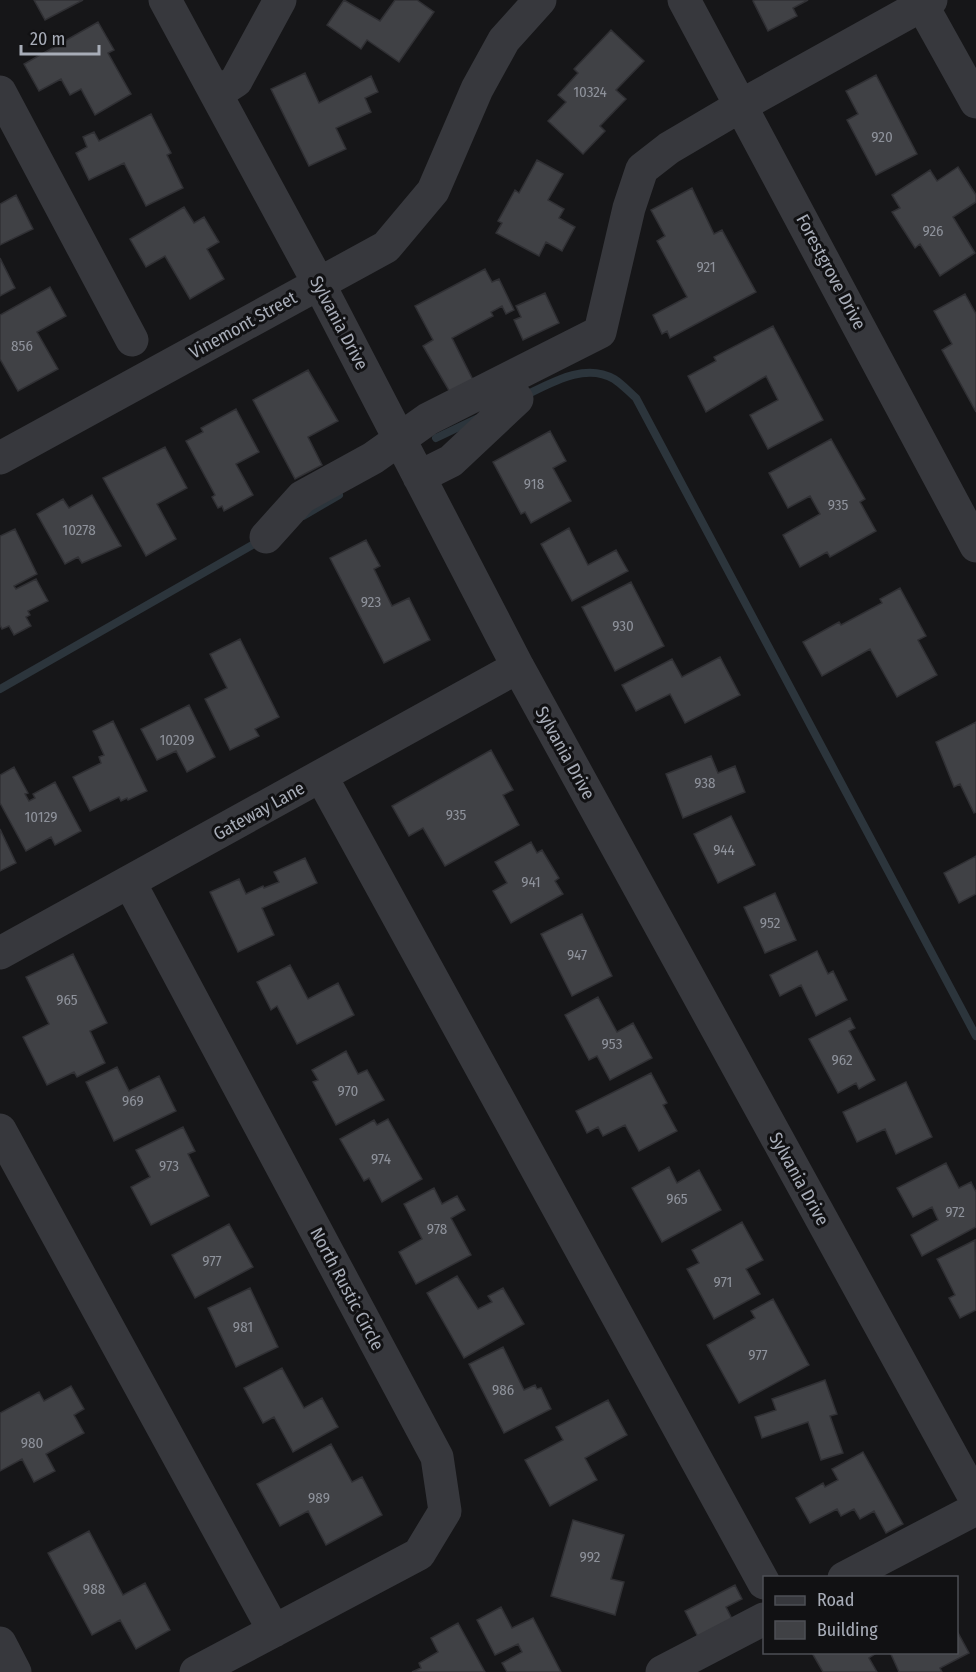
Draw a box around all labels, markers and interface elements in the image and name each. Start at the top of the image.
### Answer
scale bar [21,18,99,56]
text: 20 m [30,28,65,50]
house number: 10324 [573,83,607,101]
house number: 920 [871,128,893,146]
street label: Forestgrove Drive [791,211,871,334]
house number: 926 [922,222,944,240]
house number: 921 [696,258,716,276]
street label: Sylvania Drive [305,272,373,374]
street label: Vinemont Street [186,286,301,364]
house number: 856 [11,337,33,355]
house number: 918 [524,475,544,493]
house number: 935 [828,496,848,514]
house number: 10278 [62,521,96,539]
house number: 923 [361,593,381,611]
house number: 930 [612,617,634,635]
street label: Sylvania Drive [530,703,600,804]
house number: 10209 [159,731,195,749]
house number: 938 [694,774,716,792]
street label: Gateway Lane [209,777,309,845]
house number: 935 [446,806,466,824]
house number: 10129 [25,808,57,826]
house number: 944 [713,841,735,859]
house number: 941 [521,873,541,891]
house number: 952 [760,914,781,932]
house number: 947 [567,946,587,964]
house number: 965 [56,991,78,1009]
house number: 953 [602,1035,623,1053]
house number: 962 [831,1051,853,1069]
house number: 970 [338,1082,358,1100]
house number: 969 [122,1092,144,1110]
street label: Sylvania Drive [764,1129,834,1230]
house number: 974 [371,1150,391,1168]
house number: 973 [159,1157,179,1175]
house number: 965 [666,1190,688,1208]
house number: 972 [945,1203,965,1221]
house number: 978 [427,1220,447,1238]
street label: North Rustic Circle [305,1224,389,1354]
house number: 977 [202,1252,222,1270]
house number: 971 [714,1273,732,1291]
house number: 981 [233,1318,253,1336]
house number: 977 [748,1346,768,1364]
house number: 986 [492,1381,514,1399]
house number: 980 [21,1434,43,1452]
house number: 989 [308,1489,330,1507]
house number: 992 [580,1548,601,1566]
legend [763,1576,958,1654]
house number: 988 [83,1580,105,1598]
text: Road [817,1589,854,1611]
text: Building [817,1619,878,1641]

